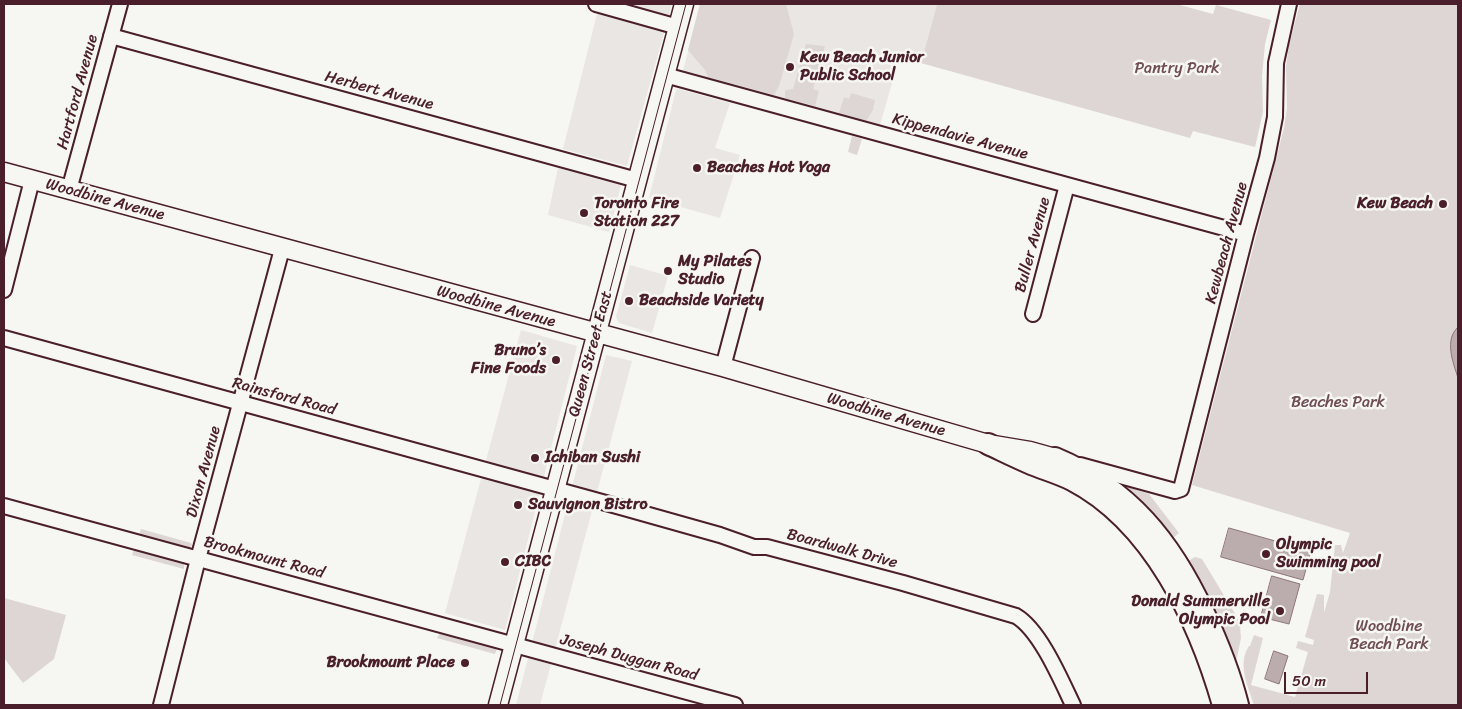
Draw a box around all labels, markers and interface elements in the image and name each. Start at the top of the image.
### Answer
street label: Hartford Avenue [53,32,103,152]
place label: Kew Beach Junior Public School [800,48,924,86]
park label: Pantry Park [1134,59,1220,79]
marker: Kew Beach Junior Public School [784,61,796,73]
street label: Herbert Avenue [323,67,435,115]
street label: Kippendavie Avenue [890,110,1030,164]
place label: Beaches Hot Yoga [707,158,830,178]
marker: Beaches Hot Yoga [691,162,703,174]
street label: Woodbine Avenue [44,175,166,225]
street label: Kewbeach Avenue [1201,180,1253,306]
place label: Toronto Fire Station 227 [594,194,679,232]
place label: Kew Beach [1357,194,1433,214]
street label: Buller Avenue [1011,195,1055,295]
marker: Kew Beach [1437,198,1449,210]
marker: Toronto Fire Station 227 [578,207,590,219]
place label: My Pilates Studio [678,252,752,290]
marker: My Pilates Studio [662,265,674,277]
street label: Woodbine Avenue [435,282,557,332]
street label: Queen Street East [565,289,617,419]
place label: Beachside Variety [639,291,764,311]
marker: Beachside Variety [623,295,635,307]
place label: Bruno’s Fine Foods [471,341,546,379]
marker: Bruno’s Fine Foods [550,354,562,366]
street label: Rainsford Road [230,374,338,420]
street label: Woodbine Avenue [825,389,947,441]
park label: Beaches Park [1291,393,1385,413]
street label: Dixon Avenue [183,424,225,520]
place label: Ichiban Sushi [545,448,640,468]
marker: Ichiban Sushi [529,452,541,464]
place label: Sauvignon Bistro [528,495,648,515]
marker: Sauvignon Bistro [512,499,524,511]
street label: Boardwalk Drive [785,525,899,573]
street label: Brookmount Road [201,533,327,583]
place label: Olympic Swimming pool [1276,535,1381,573]
marker: Olympic Swimming pool [1260,548,1272,560]
place label: CIBC [515,552,551,572]
marker: CIBC [499,556,511,568]
place label: Donald Summerville Olympic Pool [1131,592,1270,630]
marker: Donald Summerville Olympic Pool [1274,605,1286,617]
park label: Woodbine Beach Park [1349,617,1429,655]
street label: Joseph Duggan Road [558,630,700,686]
place label: Brookmount Place [327,653,455,673]
marker: Brookmount Place [459,657,471,669]
scale bar [1287,662,1371,694]
text: 50 m [1292,668,1326,694]

